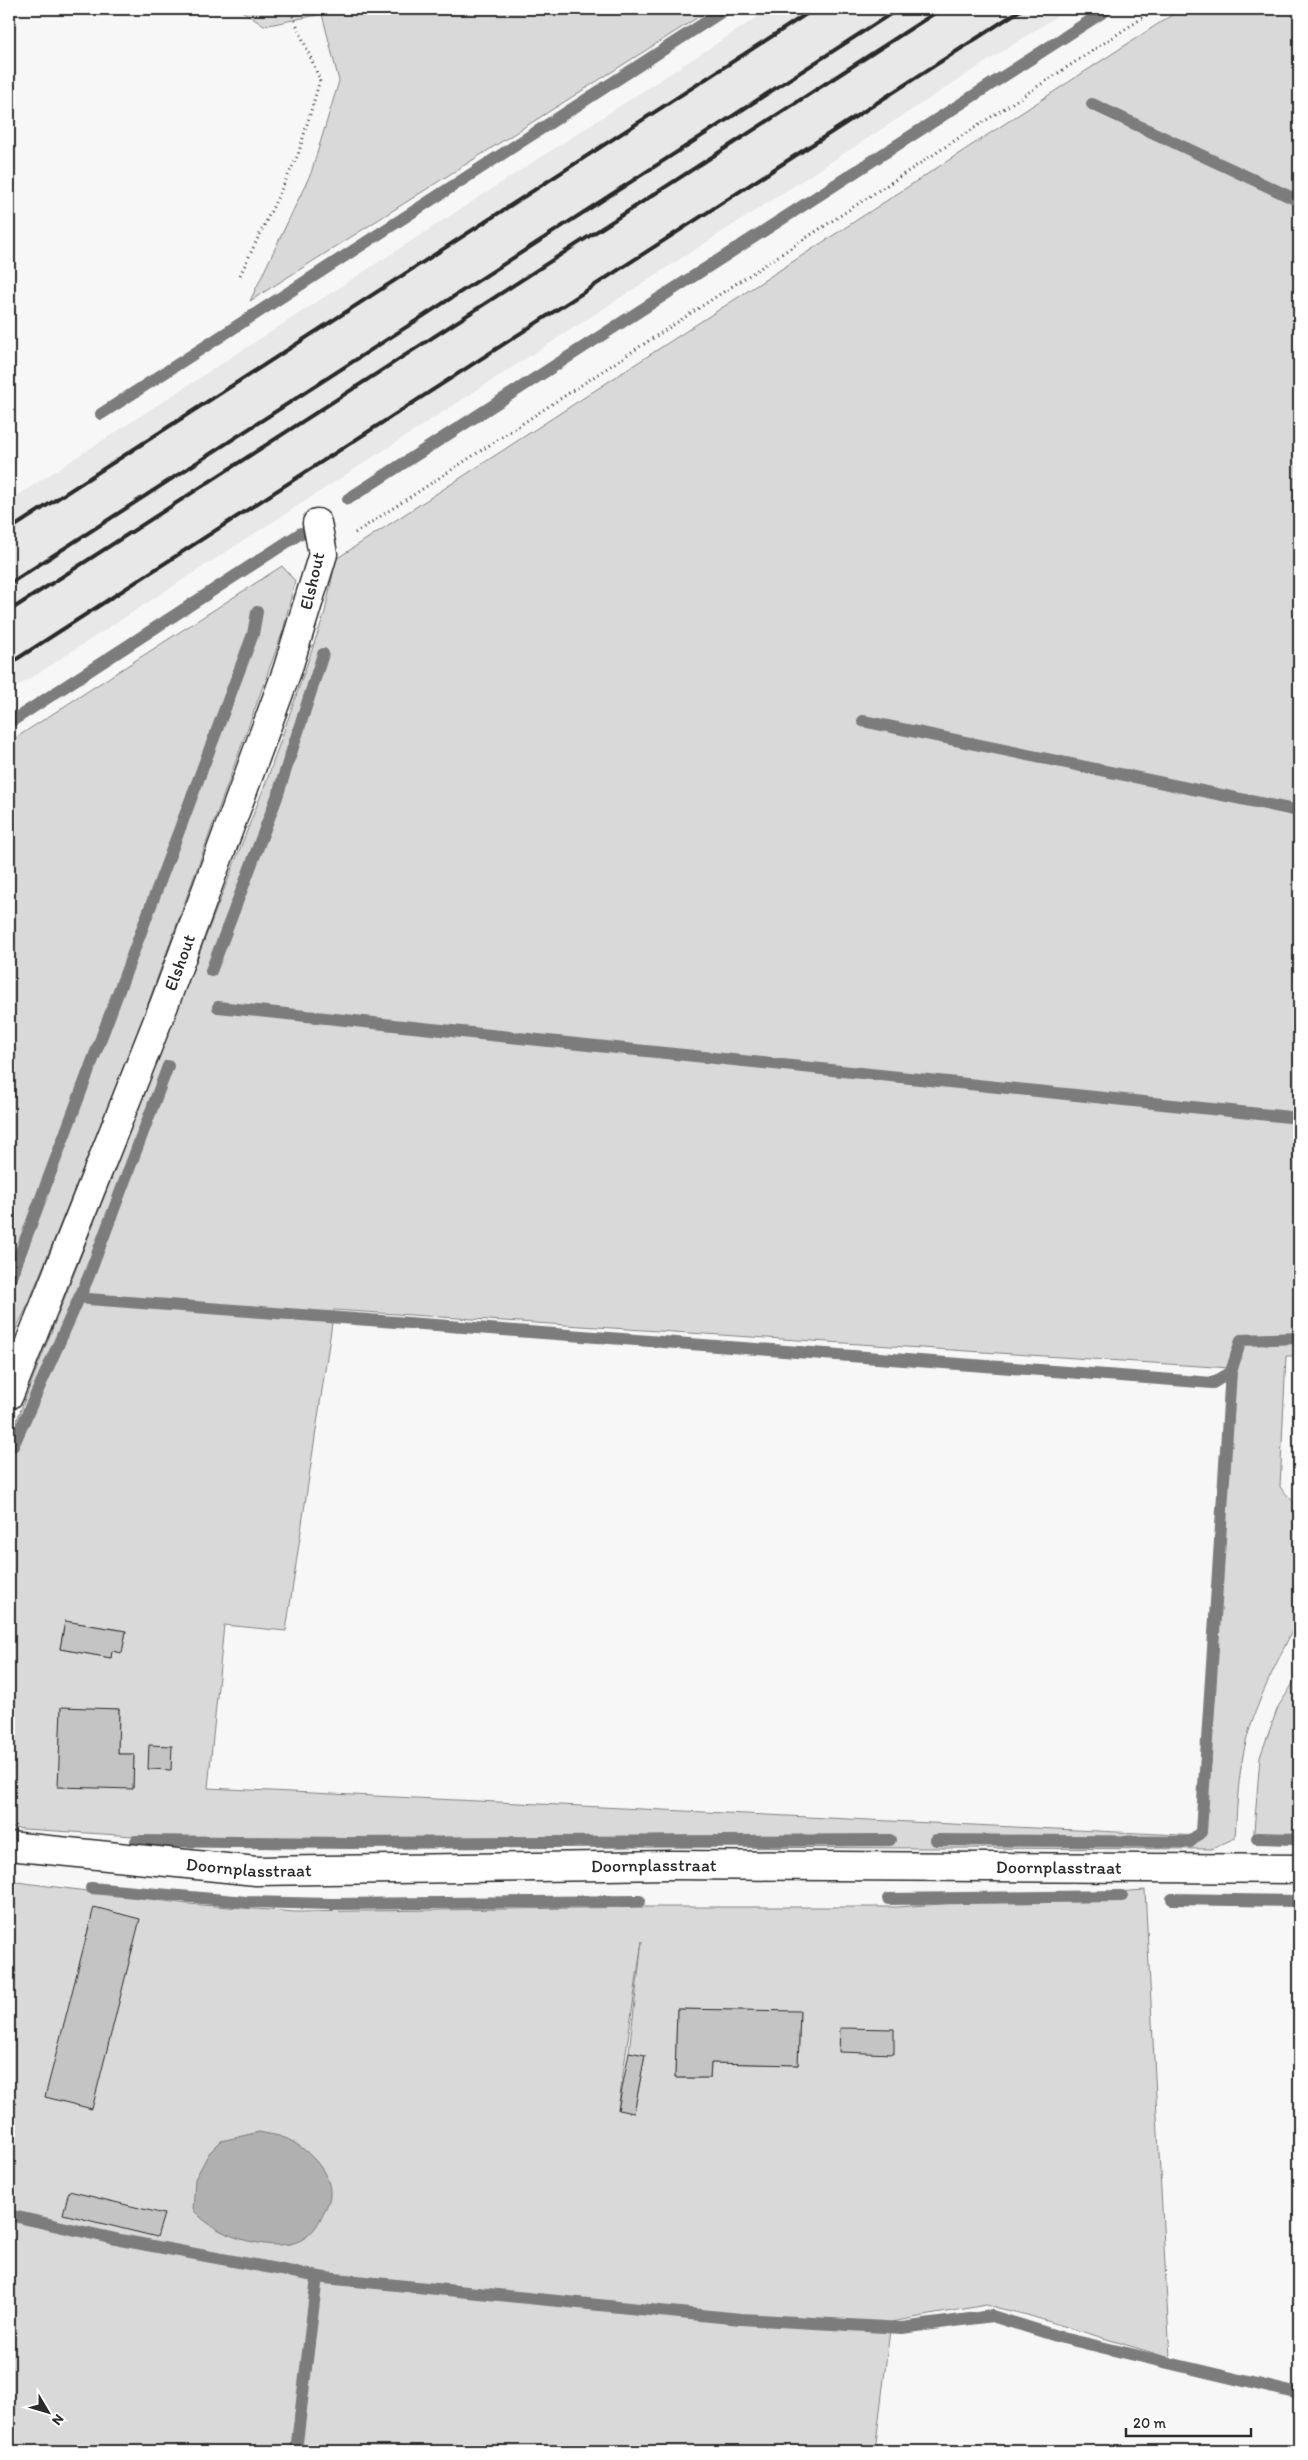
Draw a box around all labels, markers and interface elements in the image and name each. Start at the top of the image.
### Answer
street label: Elshout [295,550,329,612]
street label: Elshout [159,931,200,994]
street label: Doornplasstraat [185,1853,312,1882]
street label: Doornplasstraat [591,1854,717,1877]
street label: Doornplasstraat [996,1856,1122,1879]
north arrow [22,2388,72,2438]
scale bar [1126,2405,1250,2437]
text: N [48,2411,67,2429]
text: 20 m [1133,2414,1167,2432]

